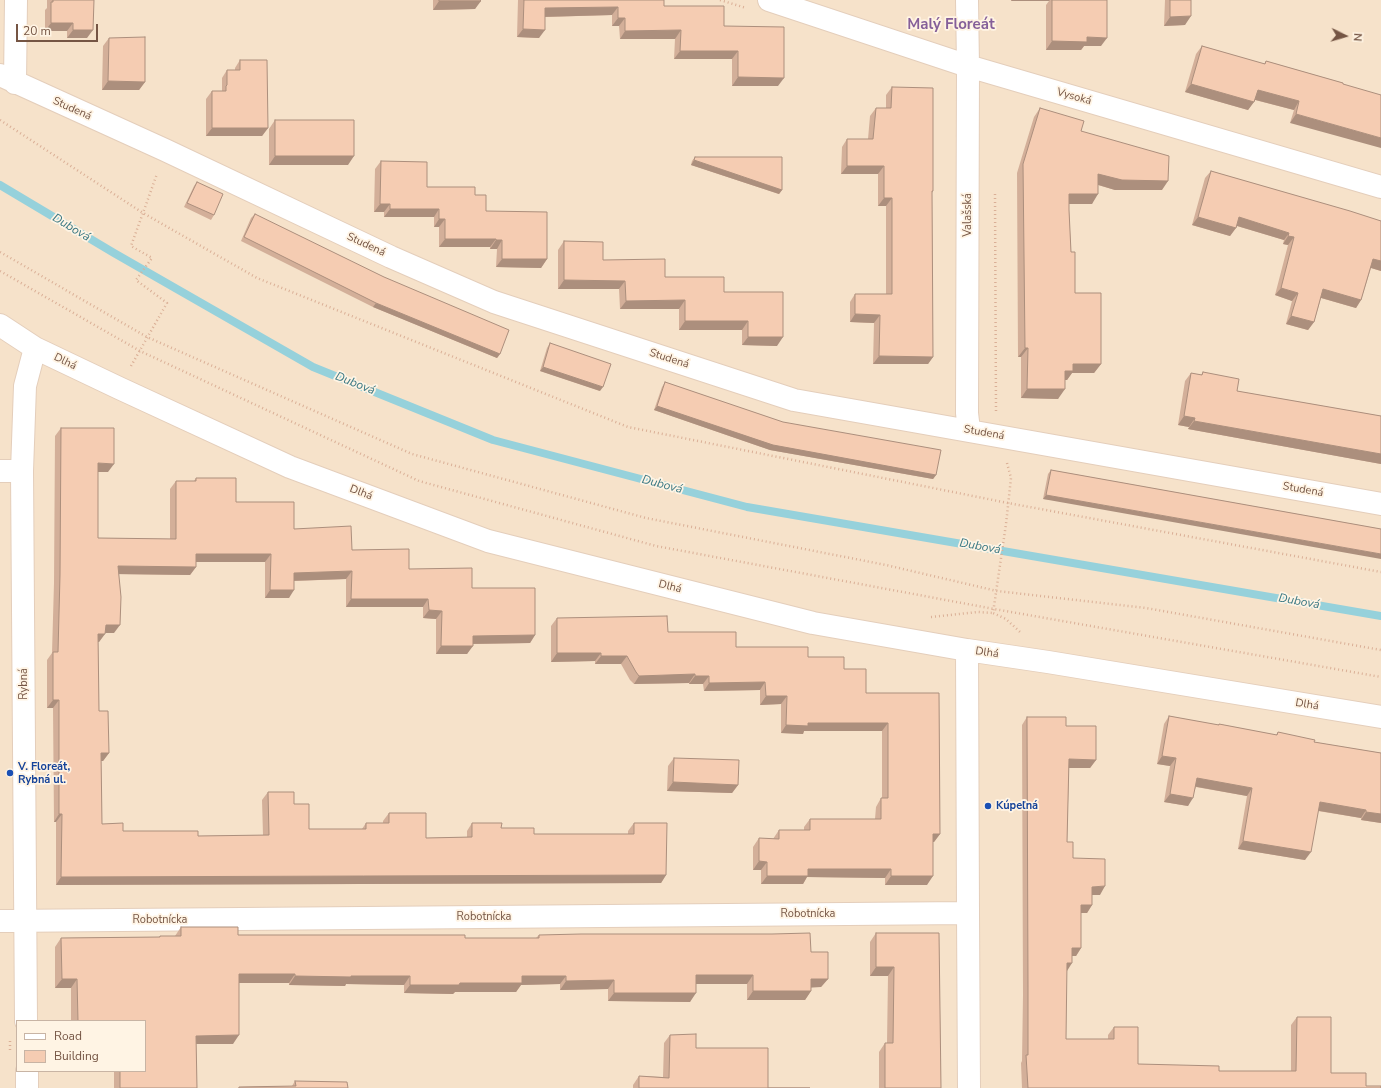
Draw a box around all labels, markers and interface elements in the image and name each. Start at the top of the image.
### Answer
scale bar [18,16,100,42]
district label: Malý Floreát [907,16,995,34]
north arrow [1325,16,1365,56]
text: 20 m [23,23,51,39]
text: N [1350,32,1365,42]
street label: Vysoká [1055,86,1093,108]
street label: Studená [51,95,93,123]
street label: Valašská [961,193,975,237]
water label: Dubová [49,211,93,245]
street label: Studená [345,230,387,260]
street label: Studená [647,346,691,372]
street label: Dlhá [52,351,78,373]
water label: Dubová [333,370,377,398]
street label: Studená [963,423,1005,443]
water label: Dubová [640,473,684,497]
street label: Studená [1282,480,1324,500]
street label: Dlhá [348,483,374,503]
water label: Dubová [958,536,1002,558]
street label: Dlhá [657,578,683,596]
water label: Dubová [1277,591,1321,613]
street label: Dlhá [974,645,1000,661]
street label: Rybná [17,668,31,700]
street label: Dlhá [1294,697,1320,713]
place label: V. Floreát, Rybná ul. [18,760,70,786]
marker: V. Floreát, Rybná ul. [5,768,15,778]
place label: Kúpeľná [996,799,1038,813]
marker: Kúpeľná [983,801,993,811]
street label: Robotnícka [781,907,835,921]
street label: Robotnícka [457,910,511,924]
street label: Robotnícka [133,913,187,927]
legend [16,1020,146,1072]
text: Road [54,1028,82,1044]
text: Building [54,1048,99,1064]

